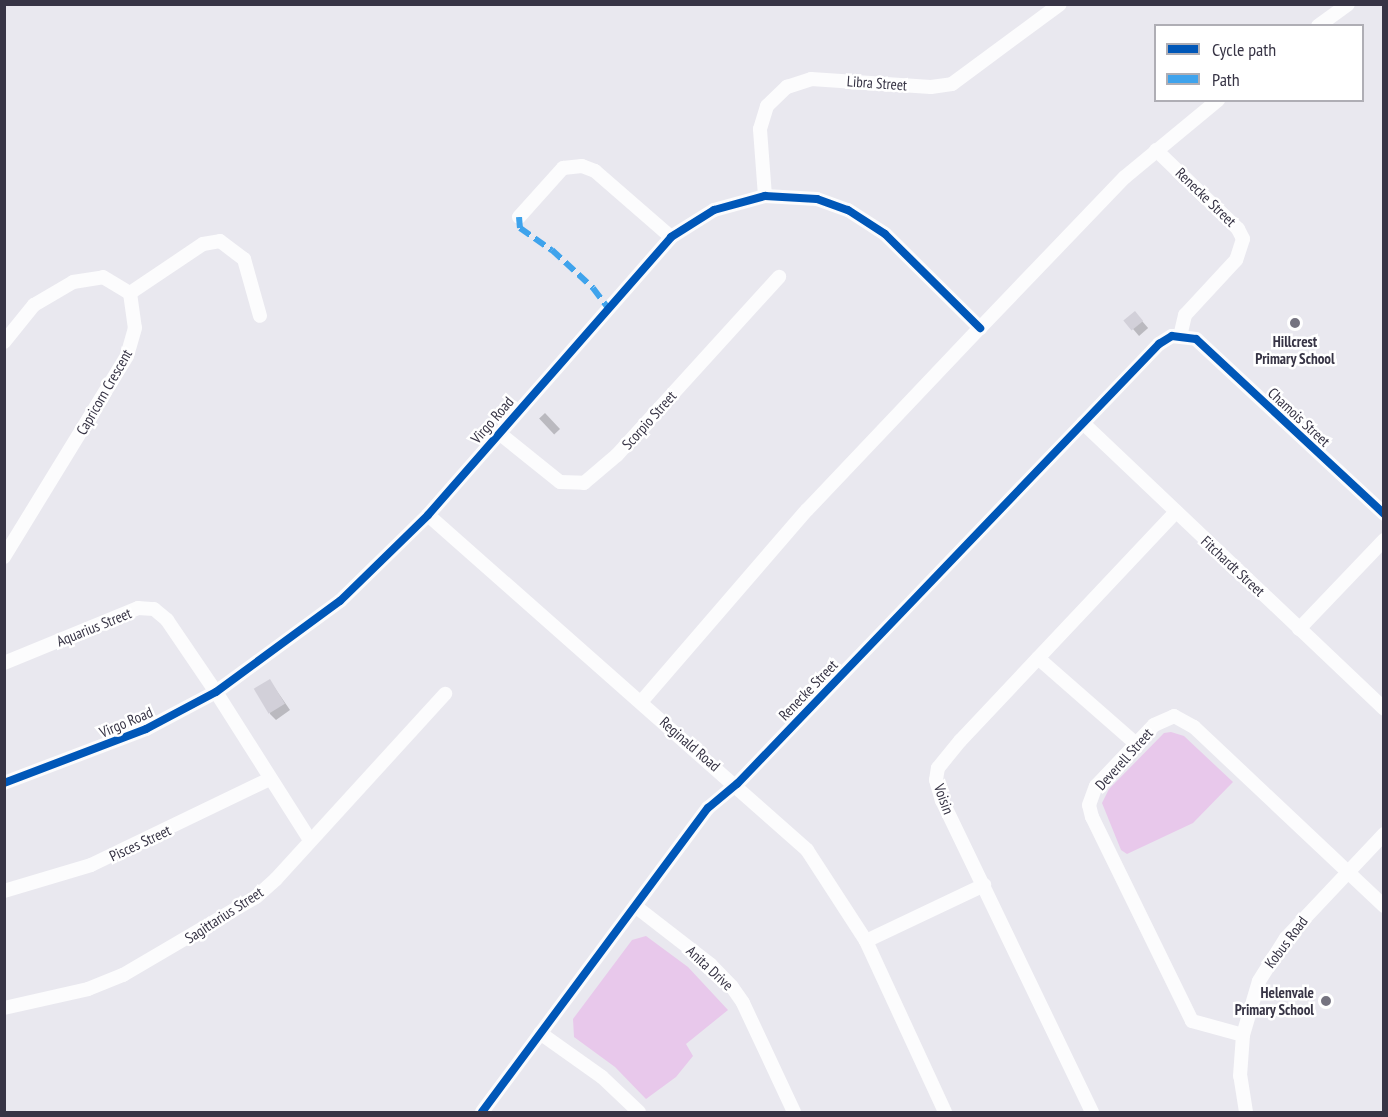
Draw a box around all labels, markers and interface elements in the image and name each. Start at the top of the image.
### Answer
legend [1154,24,1364,102]
text: Cycle path [1212,38,1276,61]
text: Path [1212,68,1240,91]
street label: Libra Street [846,72,908,94]
street label: Renecke Street [1172,164,1240,230]
marker: Hillcrest Primary School [1288,316,1302,330]
place label: Hillcrest Primary School [1255,332,1335,367]
street label: Capricorn Crescent [72,346,136,438]
street label: Chamois Street [1264,384,1334,450]
street label: Scorpio Street [618,387,680,453]
street label: Virgo Road [467,393,517,447]
street label: Fitchardt Street [1197,532,1269,600]
street label: Aquarius Street [54,604,134,650]
street label: Renecke Street [775,656,841,724]
street label: Virgo Road [97,703,155,741]
street label: Reginald Road [656,713,724,775]
street label: Deverell Street [1091,724,1157,794]
street label: Voisin [930,781,958,817]
street label: Pisces Street [106,821,174,865]
street label: Sagittarius Street [182,883,266,947]
street label: Kobus Road [1261,913,1311,971]
street label: Anita Drive [683,942,737,994]
place label: Helenvale Primary School [1234,983,1314,1018]
marker: Helenvale Primary School [1319,994,1333,1008]

